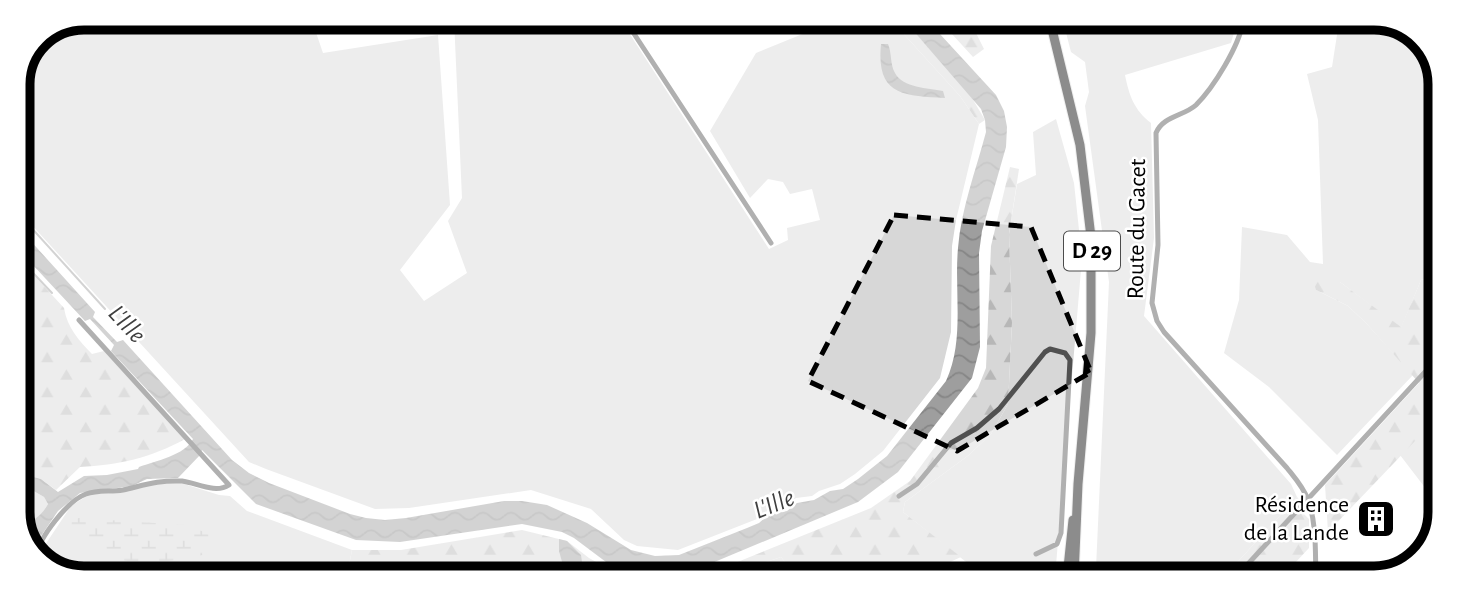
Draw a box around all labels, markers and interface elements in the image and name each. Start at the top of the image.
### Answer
street label: Route du Gacet [1124,158,1150,300]
road number: D 29 [1064,232,1120,270]
water label: L'Ille [103,300,151,348]
water label: L'Ille [750,484,798,524]
place label: Résidence de la Lande [1244,493,1349,545]
building icon: Résidence de la Lande [1355,498,1397,540]

